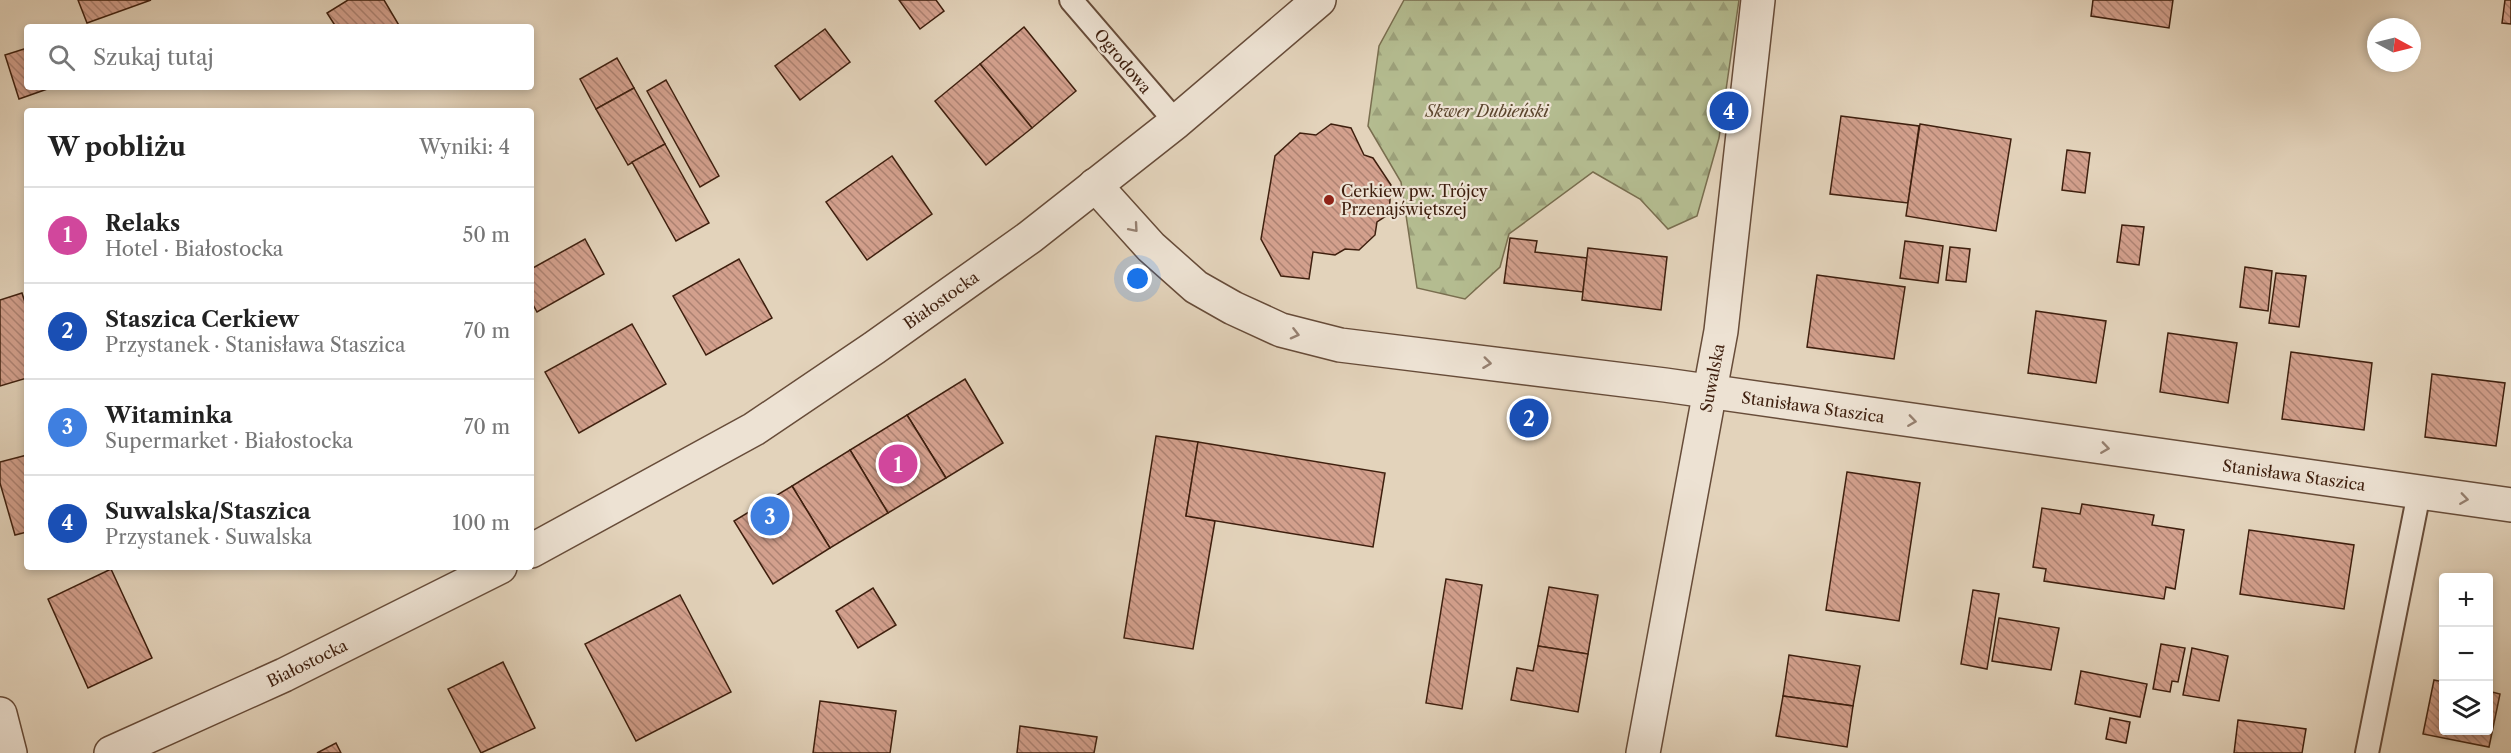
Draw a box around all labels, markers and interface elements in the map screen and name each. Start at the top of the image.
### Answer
north arrow [2367,18,2421,72]
search box [24,24,534,90]
street label: Ogrodowa [1090,25,1156,98]
icon: search [45,41,78,74]
text: Szukaj tutaj [93,44,214,71]
pin: 4 [1710,88,1748,134]
park label: Skwer Dubieński [1425,101,1549,121]
text: W pobliżu [48,131,186,163]
text: Wyniki: 4 [419,135,510,159]
place label: Cerkiew pw. Trójcy Przenajświętszej [1341,181,1489,219]
marker: Cerkiew pw. Trójcy Przenajświętszej [1322,193,1336,207]
text: Relaks [105,210,180,237]
one-way arrow [1127,221,1138,232]
text: 1 [63,223,72,247]
text: 50 m [463,223,510,247]
text: Hotel · Białostocka [105,237,283,261]
your location [1123,264,1152,293]
street label: Białostocka [900,266,983,333]
text: Staszica Cerkiew [105,306,299,333]
text: 2 [62,319,73,343]
text: 70 m [464,319,510,343]
one-way arrow [1290,326,1300,339]
text: Przystanek · Stanisława Staszica [105,333,405,357]
street label: Suwalska [1696,341,1729,414]
one-way arrow [1483,357,1492,369]
street label: Stanisława Staszica [1740,387,1886,427]
pin: 2 [1510,396,1549,440]
text: Witaminka [105,402,232,429]
text: 3 [62,415,73,439]
text: 70 m [464,415,510,439]
one-way arrow [1907,415,1916,427]
text: Supermarket · Białostocka [105,429,353,453]
pin: 1 [878,442,918,486]
one-way arrow [2100,442,2110,454]
street label: Stanisława Staszica [2221,455,2367,495]
one-way arrow [2460,492,2469,505]
pin: 3 [750,494,790,538]
text: Suwalska/Staszica [105,498,311,525]
text: 4 [62,511,73,535]
text: 100 m [452,511,510,535]
text: Przystanek · Suwalska [105,525,312,549]
map controls [2439,573,2493,735]
button: + [2439,573,2493,627]
button: − [2439,627,2493,681]
street label: Białostocka [263,635,351,691]
button: layers [2439,681,2493,735]

